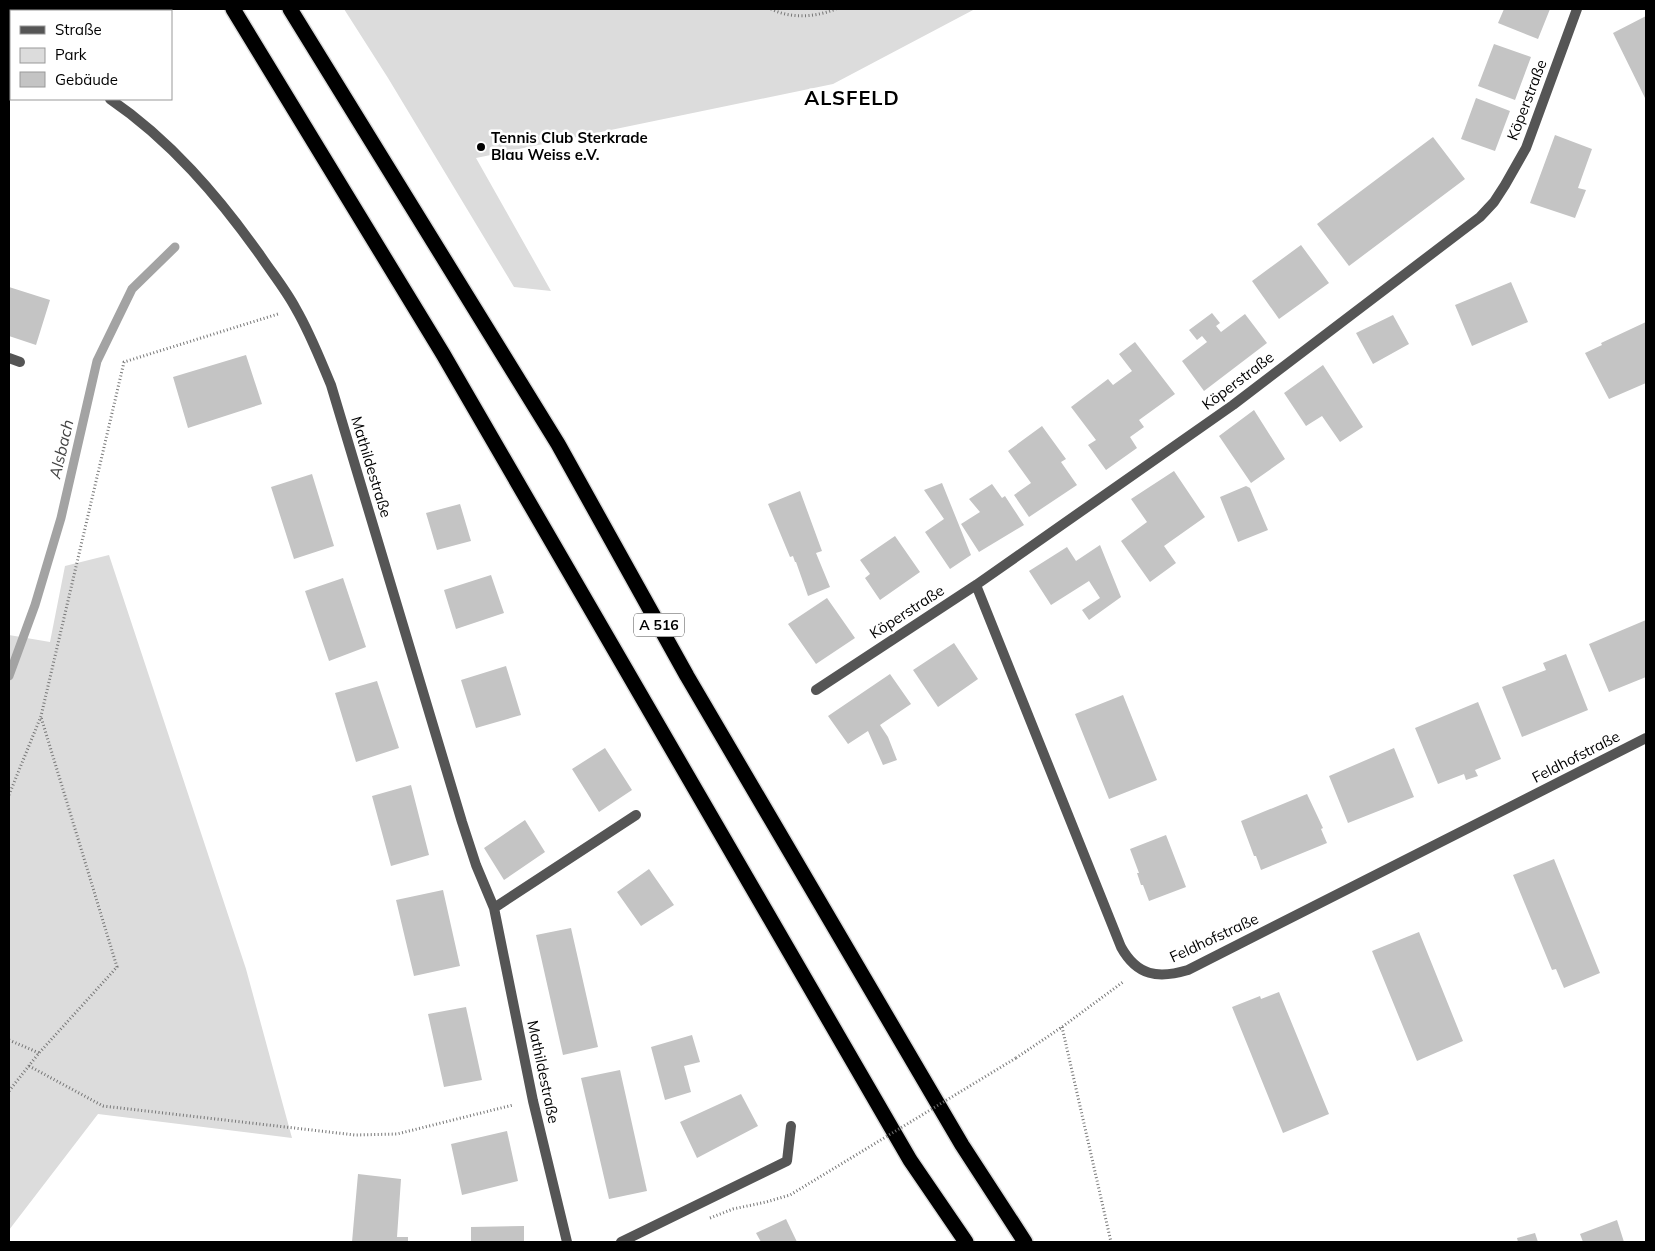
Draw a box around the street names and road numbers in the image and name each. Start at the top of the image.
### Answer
street label: Köperstraße [1502,57,1551,143]
street label: Köperstraße [1198,347,1277,414]
street label: Mathildestraße [347,414,396,520]
street label: Köperstraße [866,580,948,643]
road number: A 516 [634,614,684,636]
street label: Feldhofstraße [1529,726,1623,787]
street label: Feldhofstraße [1166,909,1261,966]
street label: Mathildestraße [523,1019,564,1125]

